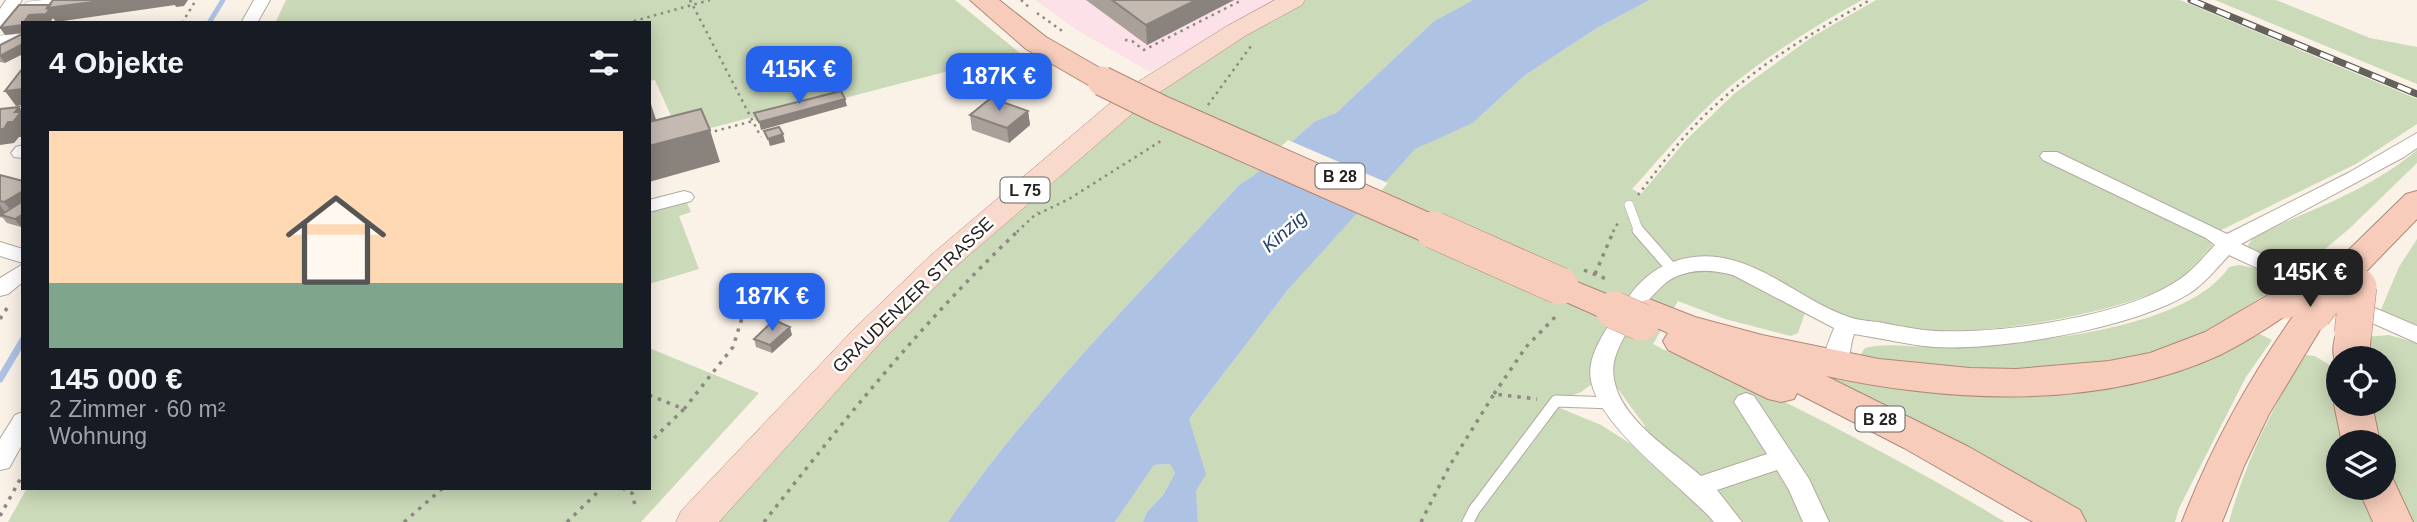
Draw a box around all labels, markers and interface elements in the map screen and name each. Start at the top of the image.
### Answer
icon: filters [585,44,623,82]
text: 4 Objekte [49,46,184,79]
pin: 415K € [742,46,856,106]
pin: 187K € [942,54,1056,113]
text: 415K € [762,56,836,82]
text: 187K € [962,63,1036,89]
road number: B 28 [1316,164,1364,188]
icon: home [273,177,399,303]
road number: L 75 [1000,178,1050,202]
water label: Kinzig [1258,206,1311,256]
street label: GRAUDENZER STRASSE [829,213,997,377]
pin: 145K € [2253,250,2367,309]
text: 145K € [2273,259,2347,285]
pin: 187K € [715,274,829,333]
text: 187K € [735,283,809,309]
map controls [2326,346,2396,500]
button: locate [2326,346,2396,416]
text: 145 000 € [49,362,182,395]
text: 2 Zimmer · 60 m² [49,396,225,422]
road number: B 28 [1856,406,1904,432]
text: Wohnung [49,423,147,449]
button: layers [2326,430,2396,500]

